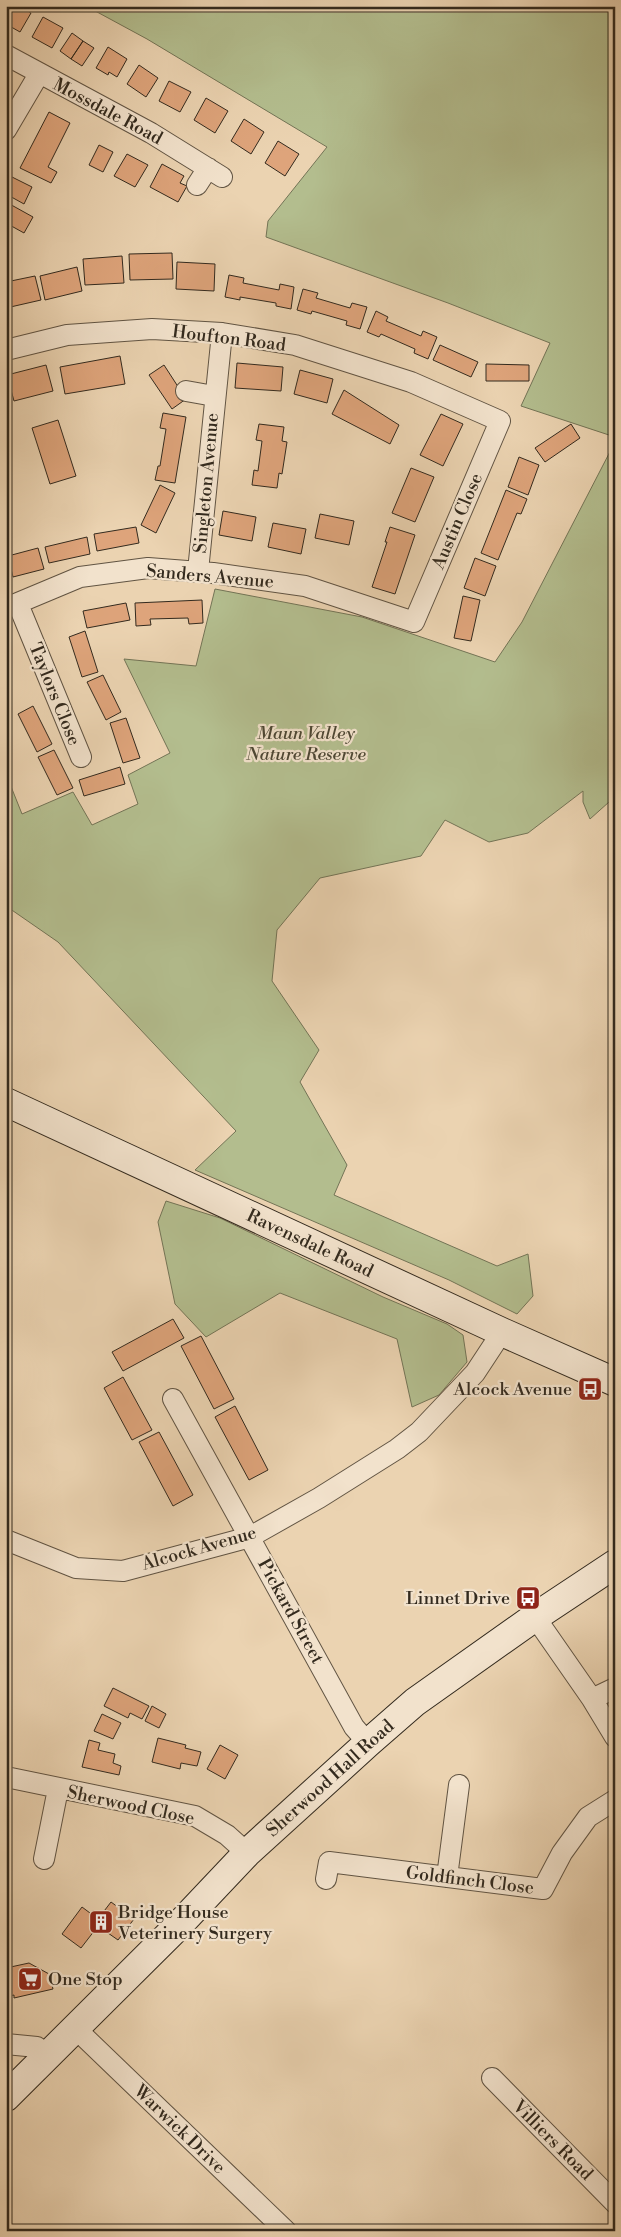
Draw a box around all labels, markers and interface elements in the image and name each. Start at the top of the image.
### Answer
street label: Mossdale Road [49,73,167,150]
street label: Houfton Road [171,320,288,357]
street label: Singleton Avenue [189,412,224,554]
street label: Austin Close [427,470,488,574]
street label: Sanders Avenue [145,559,275,594]
street label: Taylors Close [23,639,86,749]
park label: Maun Valley Nature Reserve [245,722,367,766]
street label: Ravensdale Road [243,1204,378,1283]
bus stop icon: Alcock Avenue [577,1376,603,1402]
place label: Alcock Avenue [453,1378,572,1401]
street label: Alcock Avenue [138,1521,259,1576]
street label: Pickard Street [252,1555,329,1668]
bus stop icon: Linnet Drive [515,1585,541,1611]
place label: Linnet Drive [406,1587,510,1610]
street label: Sherwood Hall Road [261,1714,400,1842]
street label: Sherwood Close [65,1781,197,1830]
street label: Goldfinch Close [405,1861,535,1900]
place label: Bridge House Veterinery Surgery [117,1901,272,1945]
building icon: Bridge House Veterinery Surgery [88,1909,114,1935]
supermarket icon: One Stop [17,1966,43,1992]
place label: One Stop [48,1968,123,1991]
street label: Warwick Drive [128,2079,230,2179]
street label: Villiers Road [507,2095,598,2186]

